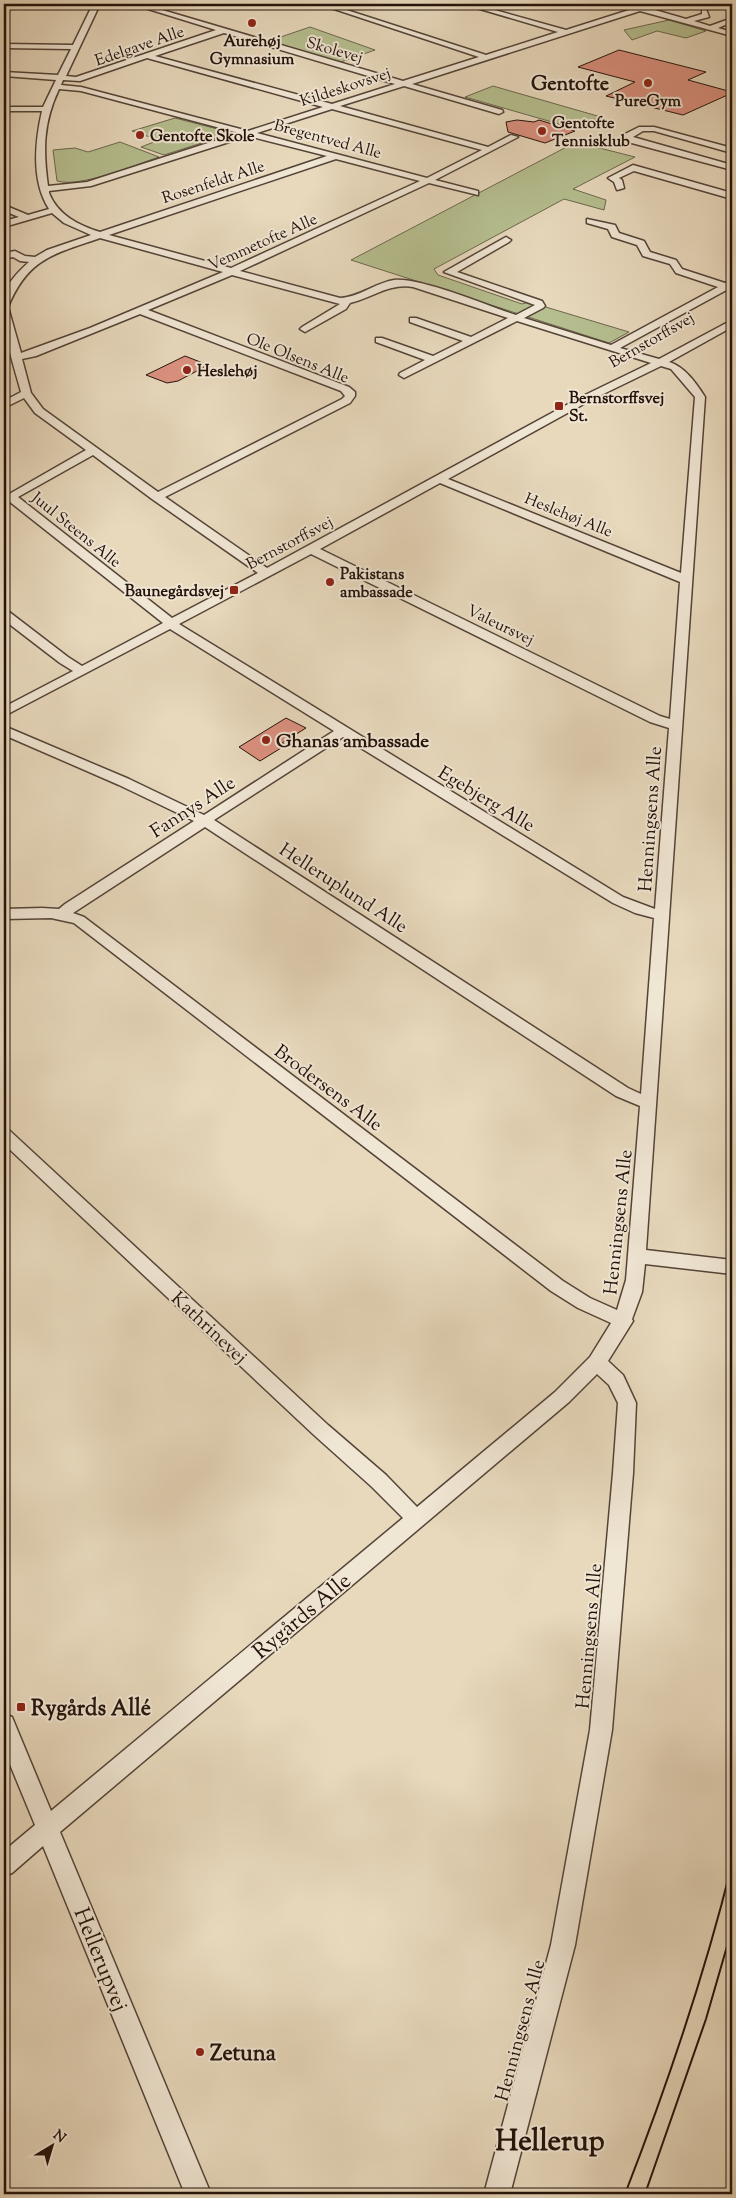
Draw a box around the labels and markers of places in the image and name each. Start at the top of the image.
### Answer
marker: Aurehøj Gymnasium [246,17,258,29]
place label: Aurehøj Gymnasium [210,31,295,72]
marker: PureGym [642,77,654,89]
place label: PureGym [615,91,682,114]
place label: Gentofte Tennisklub [552,113,630,154]
marker: Gentofte Tennisklub [536,125,548,137]
place label: Gentofte Skole [150,126,255,149]
marker: Gentofte Skole [134,129,146,141]
place label: Heslehøj [197,361,257,384]
marker: Heslehøj [181,364,193,376]
place label: Bernstorffsvej St. [569,388,664,429]
marker: Bernstorffsvej St. [553,400,565,412]
place label: Pakistans ambassade [340,564,413,605]
marker: Pakistans ambassade [324,576,336,588]
place label: Baunegårdsvej [125,581,224,604]
marker: Baunegårdsvej [228,584,240,596]
place label: Ghanas ambassade [276,729,429,756]
marker: Ghanas ambassade [260,734,272,746]
place label: Rygårds Allé [31,1694,151,1726]
marker: Rygårds Allé [15,1701,27,1713]
place label: Zetuna [210,2039,277,2071]
marker: Zetuna [194,2046,206,2058]

